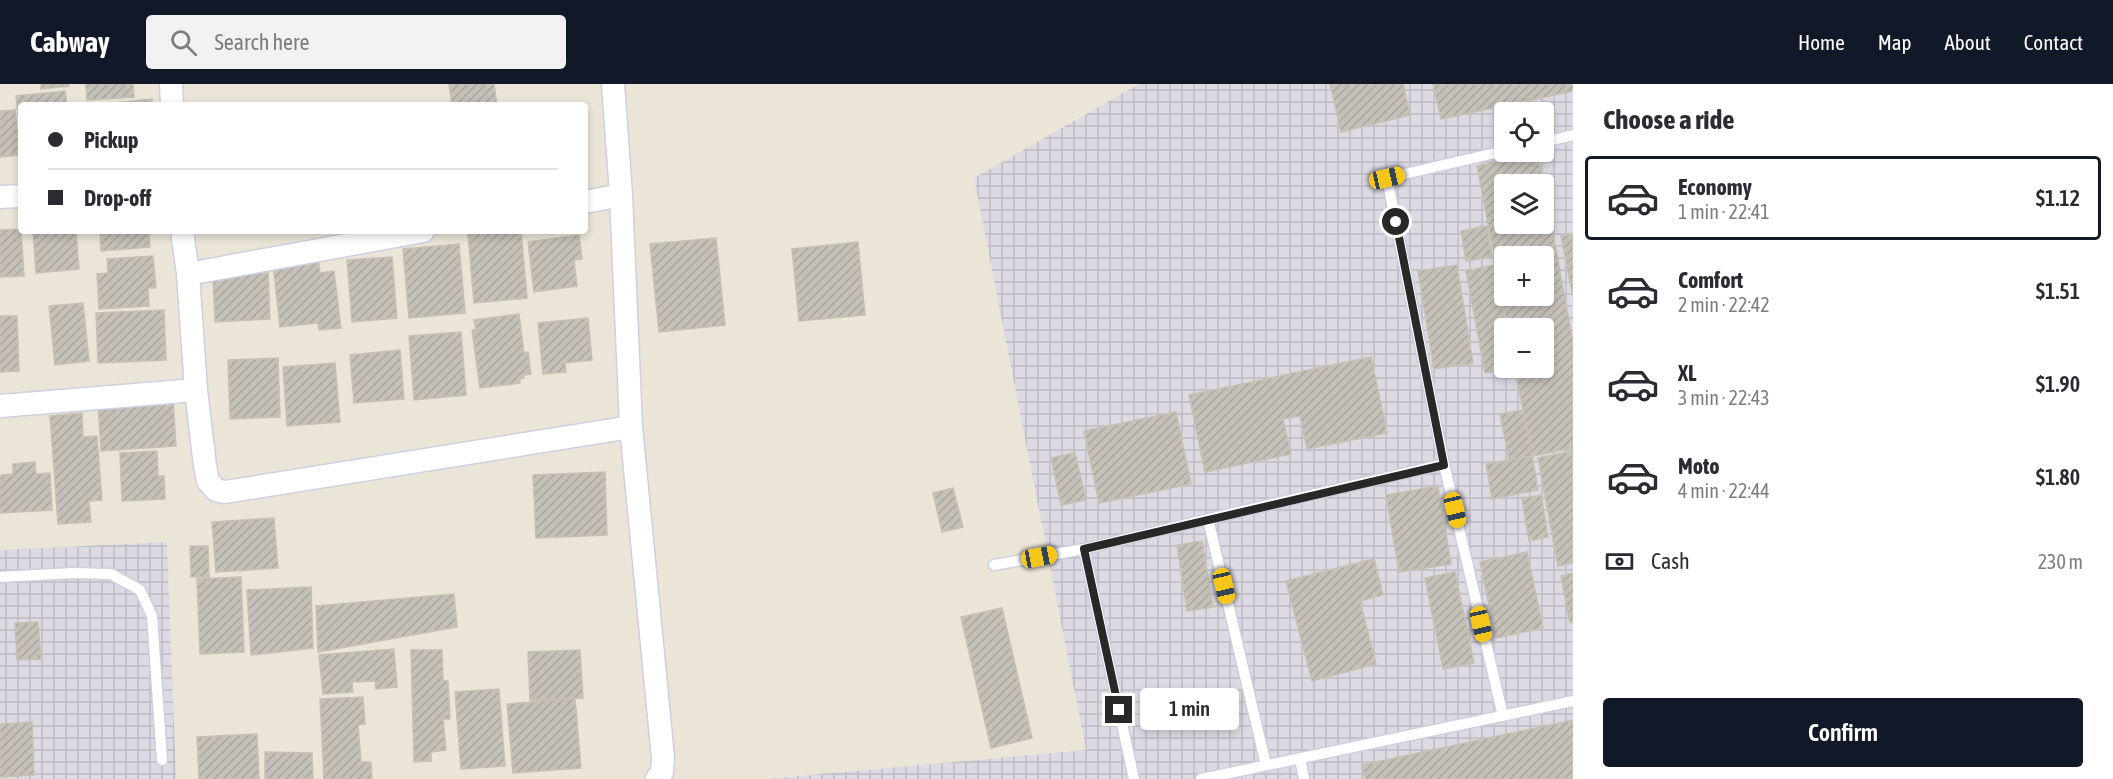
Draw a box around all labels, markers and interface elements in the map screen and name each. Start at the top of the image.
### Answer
search box [146,15,566,69]
text: Cabway [30,26,110,58]
icon: search [167,26,200,59]
text: Search here [215,29,310,55]
text: Home [1798,30,1845,54]
text: Map [1878,30,1912,54]
text: About [1945,30,1991,54]
text: Contact [2024,30,2083,54]
map controls [1494,102,1554,378]
button: locate [1494,102,1554,162]
text: Choose a ride [1603,104,1735,135]
text: Pickup [84,127,139,153]
car [1367,165,1407,191]
icon: car [1606,171,1660,225]
button: layers [1494,174,1554,234]
text: Economy [1678,174,1752,200]
text: Drop-off [84,185,151,211]
text: $1.12 [2036,185,2080,211]
text: 1 min · 22:41 [1678,200,1770,223]
route start [1382,208,1409,235]
button: + [1494,246,1554,306]
icon: car [1606,264,1660,318]
text: Comfort [1678,267,1743,293]
text: $1.51 [2036,278,2080,304]
text: 2 min · 22:42 [1678,293,1770,316]
button: − [1494,318,1554,378]
icon: car [1606,357,1660,411]
text: XL [1678,360,1696,386]
text: $1.90 [2036,371,2080,397]
text: 3 min · 22:43 [1678,386,1770,409]
icon: car [1606,450,1660,504]
text: Moto [1678,453,1720,479]
text: $1.80 [2036,464,2080,490]
text: 4 min · 22:44 [1678,479,1770,502]
car [1442,490,1468,530]
car [1020,545,1058,569]
icon: cash [1603,545,1636,578]
text: Cash [1651,548,1690,574]
text: 230 m [2038,550,2083,573]
car [1211,566,1237,606]
car [1468,604,1494,644]
callout: 1 min [1140,689,1239,731]
route end [1105,696,1132,723]
text: 1 min [1169,697,1210,720]
button: Confirm [1603,698,2083,767]

